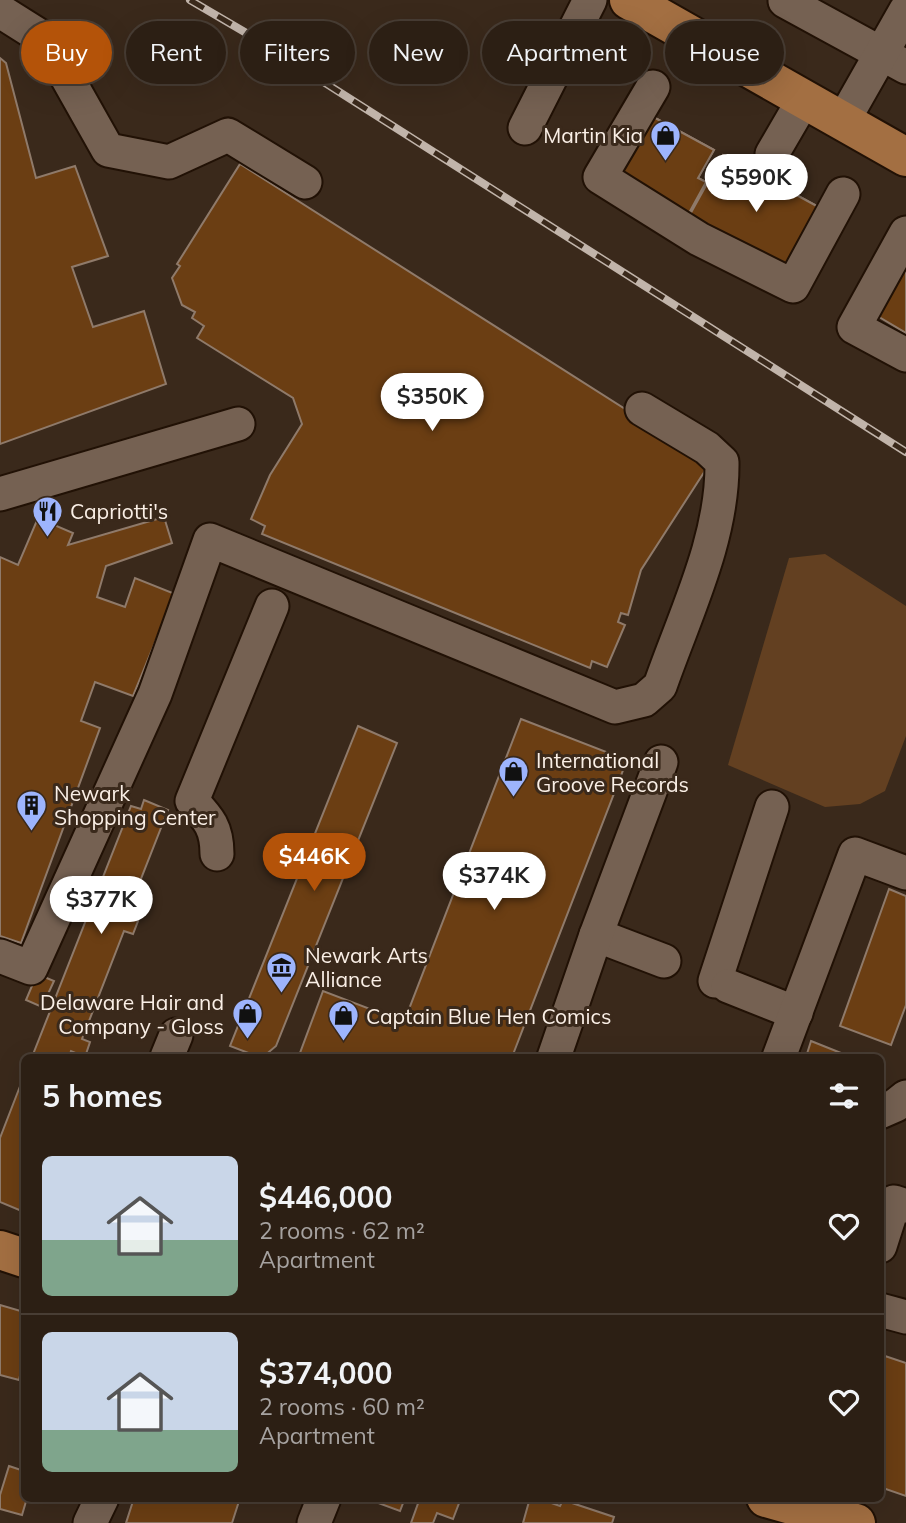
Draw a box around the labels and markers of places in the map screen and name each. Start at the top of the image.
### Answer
shop icon: Martin Kia [649,118,683,162]
place label: Martin Kia [543,122,643,148]
pin: $590K [707,154,805,214]
pin: $350K [383,374,481,433]
restaurant icon: Capriotti's [30,494,64,538]
place label: Capriotti's [70,498,168,524]
place label: International Groove Records [536,747,689,797]
shop icon: International Groove Records [496,755,530,799]
place label: Newark Shopping Center [54,780,216,830]
building icon: Newark Shopping Center [14,788,48,832]
pin: $446K [265,834,363,893]
pin: $374K [445,852,543,912]
pin: $377K [52,876,150,936]
place label: Newark Arts Alliance [305,942,428,992]
museum icon: Newark Arts Alliance [265,950,299,994]
place label: Delaware Hair and Company - Gloss [40,989,224,1039]
shop icon: Delaware Hair and Company - Gloss [230,997,264,1041]
shop icon: Captain Blue Hen Comics [326,999,360,1043]
place label: Captain Blue Hen Comics [366,1003,611,1029]

